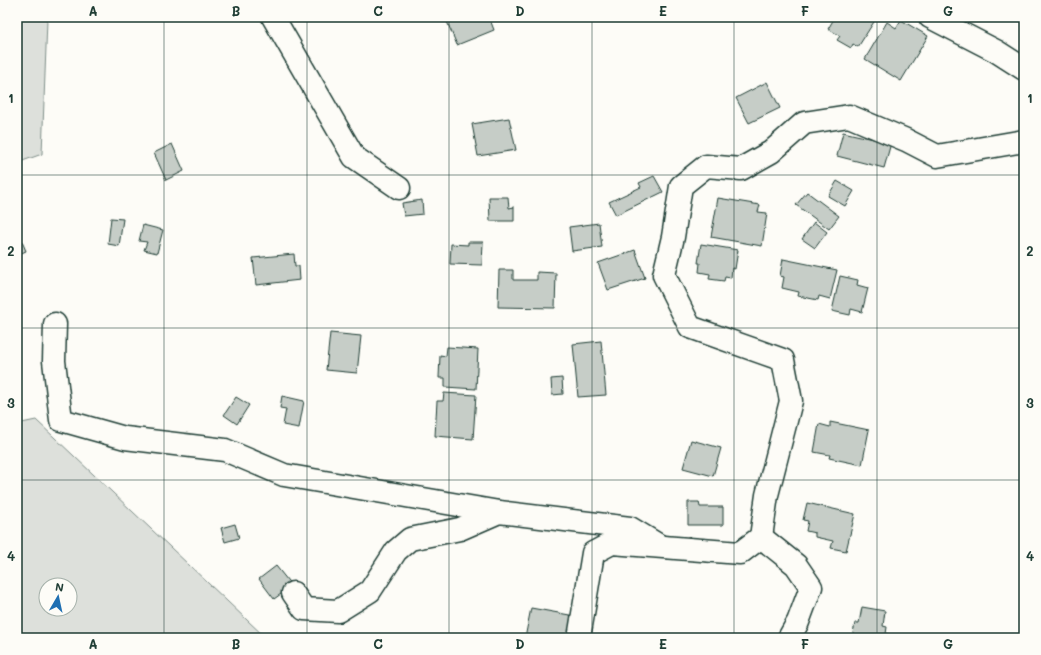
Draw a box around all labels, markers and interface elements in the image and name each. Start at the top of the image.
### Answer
text: A [88,2,98,19]
text: B [232,2,241,19]
text: C [373,2,383,19]
text: D [515,2,525,19]
text: E [659,2,667,19]
text: F [801,2,809,19]
text: G [943,2,953,19]
text: 1 [8,89,14,106]
text: 1 [1027,89,1033,106]
text: 2 [7,242,15,259]
text: 2 [1026,242,1034,259]
text: 3 [7,394,15,411]
text: 3 [1026,394,1034,411]
text: 4 [7,547,15,564]
text: 4 [1026,547,1034,564]
north arrow [38,577,78,617]
text: N [54,579,65,595]
text: A [88,635,98,652]
text: B [232,635,241,652]
text: C [373,635,383,652]
text: D [515,635,525,652]
text: E [659,635,667,652]
text: F [801,635,809,652]
text: G [943,635,953,652]

